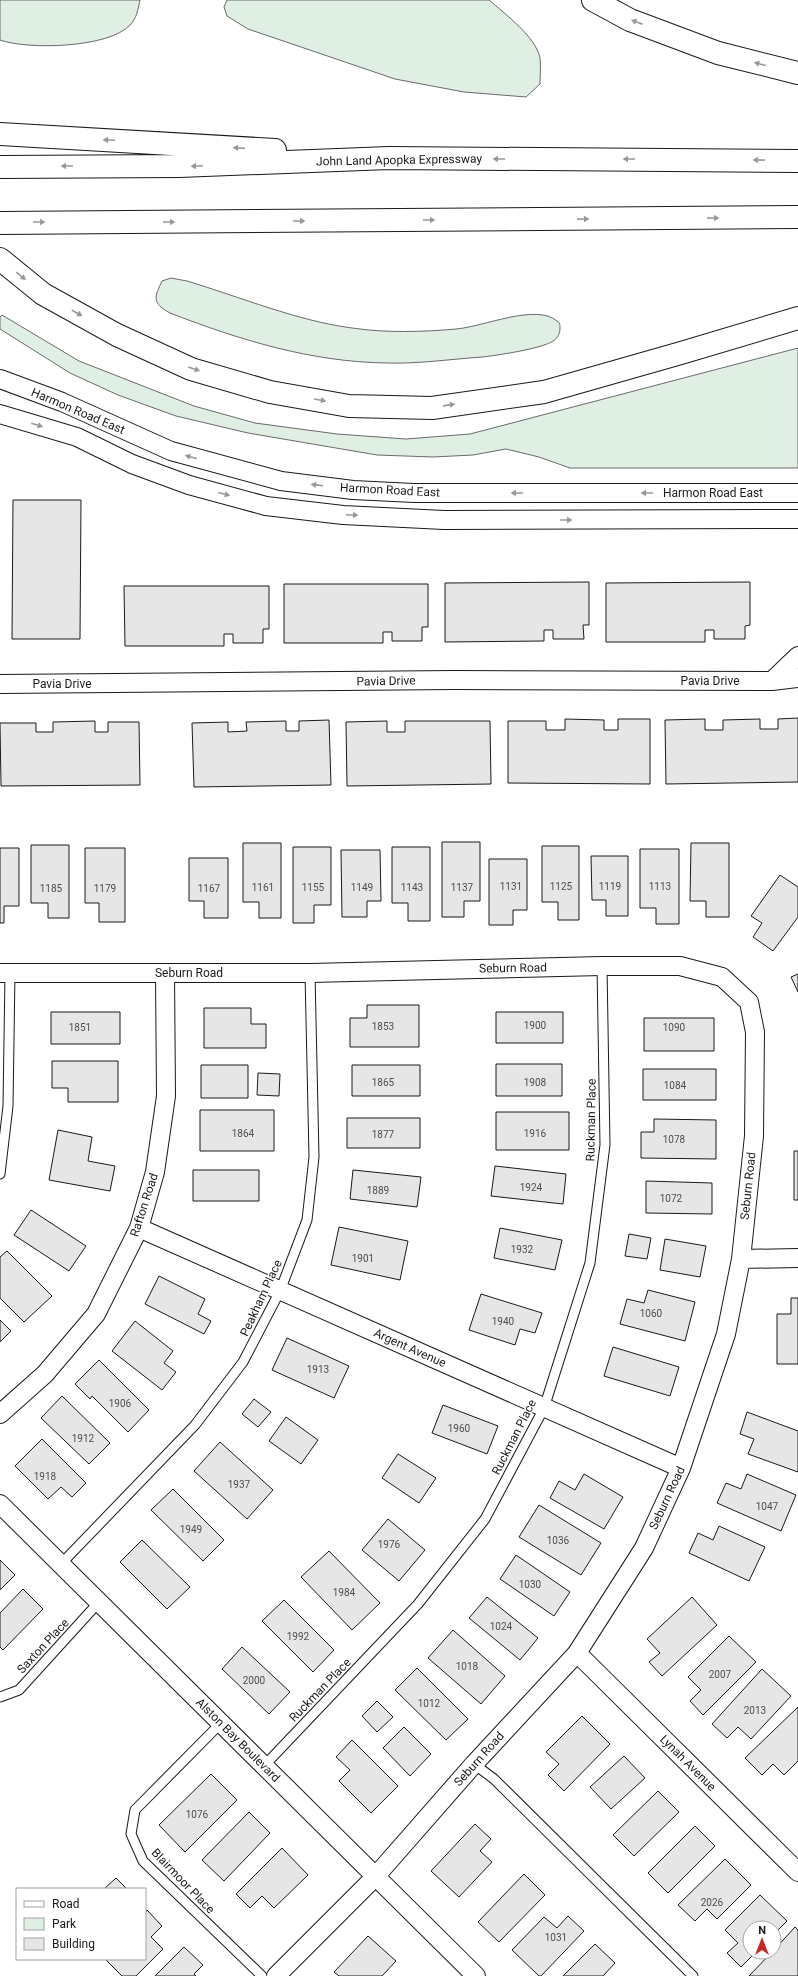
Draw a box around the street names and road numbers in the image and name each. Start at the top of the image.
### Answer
street label: John Land Apopka Expressway [316,152,482,168]
street label: Harmon Road East [29,385,127,437]
street label: Harmon Road East [340,480,440,500]
street label: Harmon Road East [663,486,763,500]
street label: Pavia Drive [356,673,416,689]
street label: Pavia Drive [680,674,740,688]
street label: Pavia Drive [32,677,92,691]
street label: Seburn Road [479,960,547,976]
street label: Seburn Road [155,966,223,980]
street label: Ruckman Place [583,1079,599,1161]
street label: Seburn Road [737,1151,759,1221]
street label: Rafton Road [127,1172,161,1238]
street label: Peakham Place [237,1258,285,1338]
street label: Argent Avenue [372,1326,448,1370]
street label: Ruckman Place [489,1397,539,1477]
street label: Seburn Road [646,1464,688,1532]
street label: Saxton Place [14,1616,72,1676]
street label: Ruckman Place [286,1655,354,1725]
street label: Alston Bay Boulevard [193,1695,283,1785]
street label: Seburn Road [451,1729,507,1789]
street label: Lynah Avenue [657,1732,719,1794]
street label: Blairmoor Place [149,1846,217,1916]

